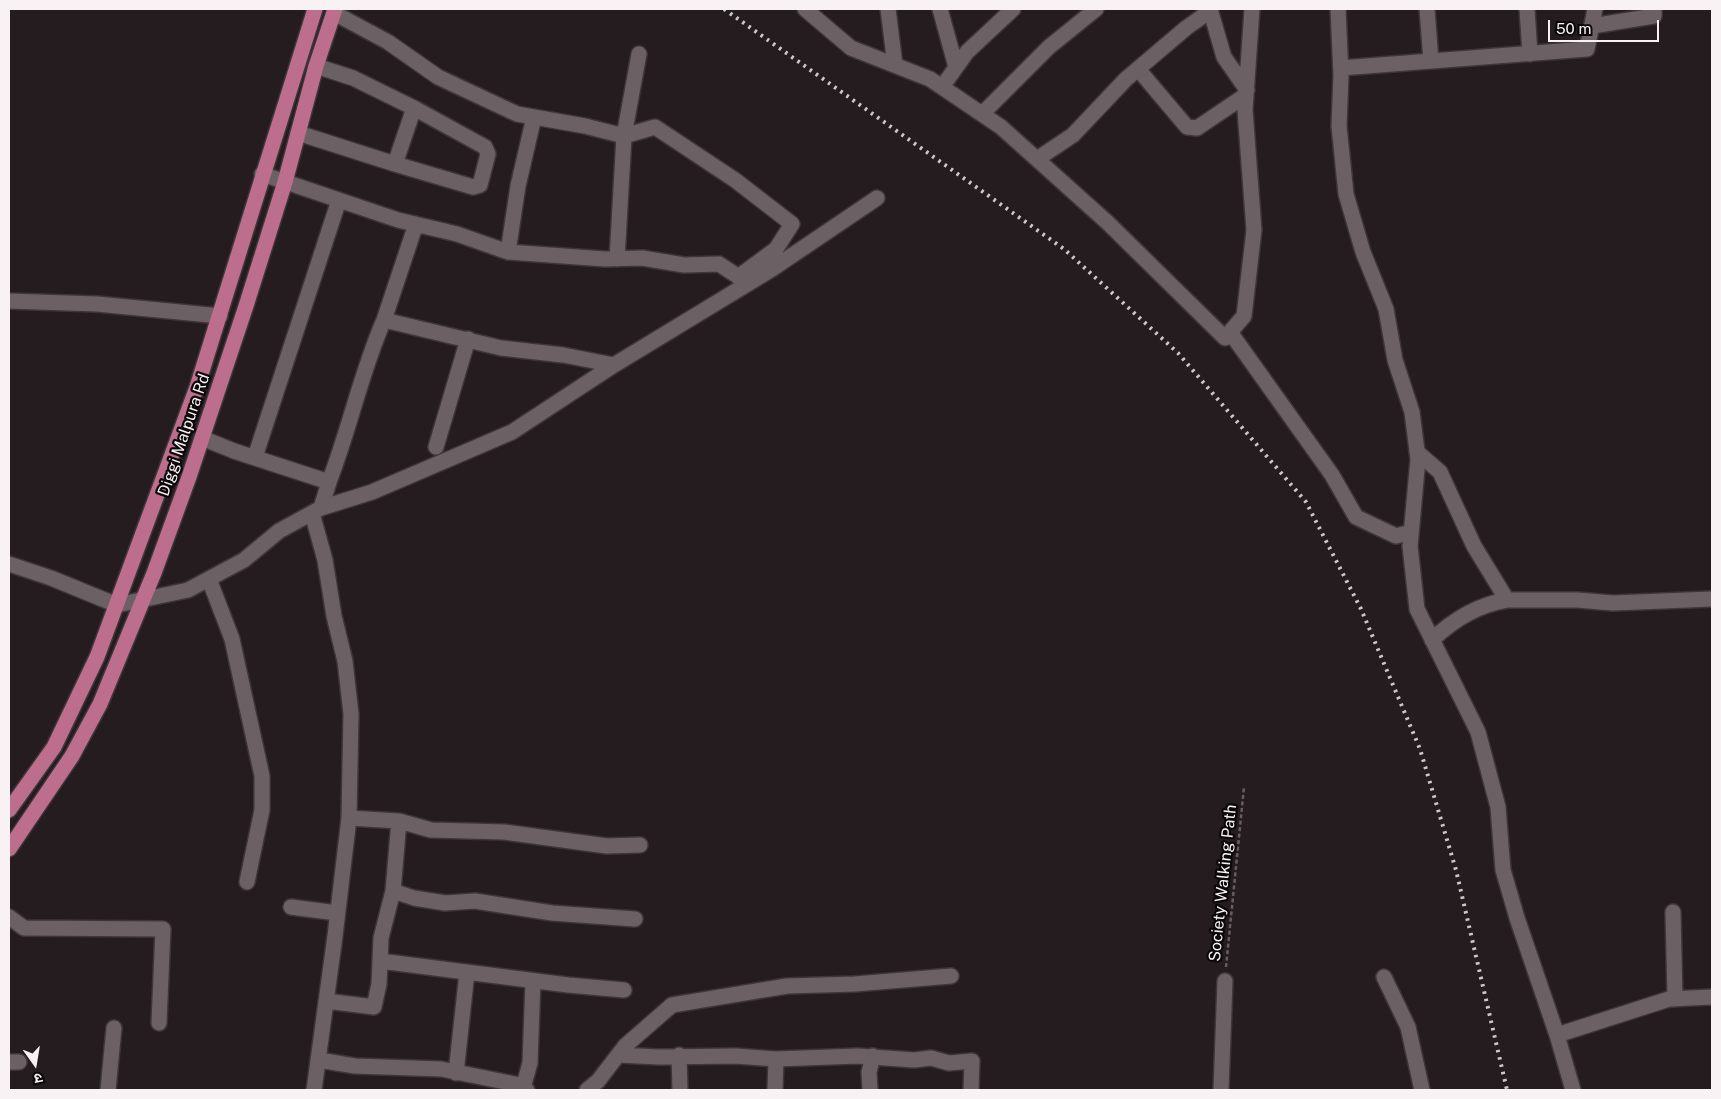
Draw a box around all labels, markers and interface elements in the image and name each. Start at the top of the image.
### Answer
scale bar [1551,10,1662,42]
text: 50 m [1556,20,1591,37]
street label: Diggi Malpura Rd [154,371,214,499]
street label: Society Walking Path [1205,803,1241,963]
north arrow [10,1039,60,1089]
text: उ [33,1070,44,1087]

